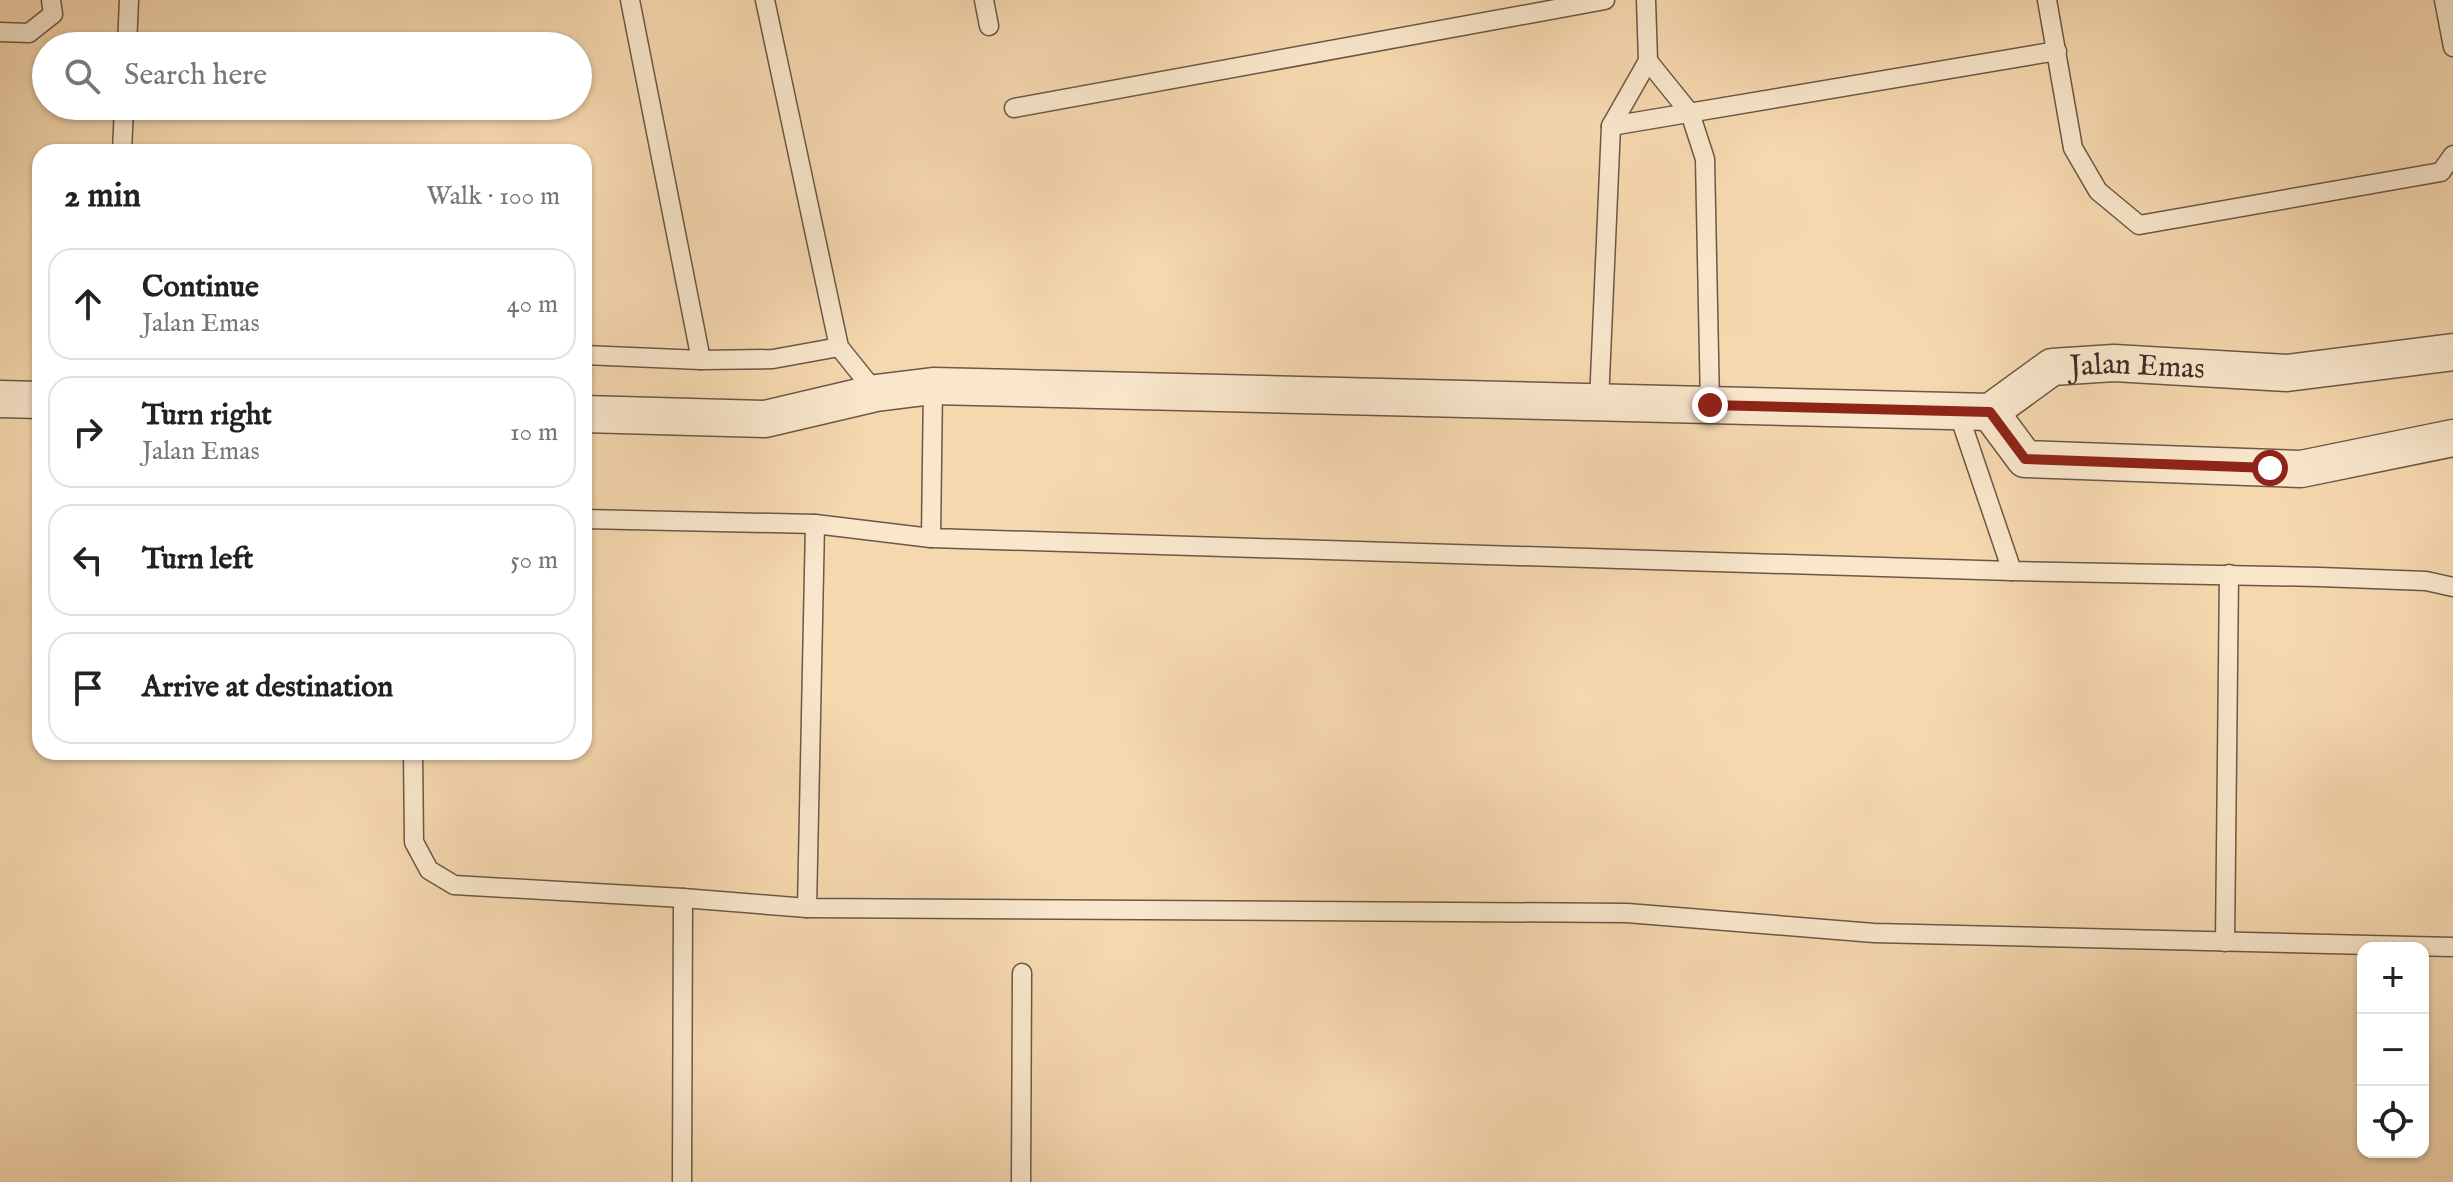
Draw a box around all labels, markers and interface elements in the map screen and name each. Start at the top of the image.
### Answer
search box [32,32,592,120]
icon: search [60,54,104,98]
text: Search here [124,57,267,95]
text: 2 min [64,175,141,218]
text: Walk · 100 m [427,180,560,213]
text: Continue [142,269,259,307]
icon: ahead [66,282,110,326]
text: 40 m [507,288,558,321]
text: Jalan Emas [142,307,260,340]
street label: Jalan Emas [2065,346,2206,389]
route end [1692,387,1728,423]
text: Turn right [142,397,272,435]
icon: right [66,410,110,454]
text: 10 m [510,416,558,449]
text: Jalan Emas [142,435,260,468]
route start [2252,450,2288,486]
icon: left [66,538,110,582]
text: Turn left [142,541,253,579]
text: 50 m [510,544,558,577]
icon: arrive [66,666,110,710]
text: Arrive at destination [142,669,393,707]
map controls [2357,942,2429,1158]
button: + [2357,942,2429,1014]
button: − [2357,1014,2429,1086]
button: locate [2357,1086,2429,1158]

